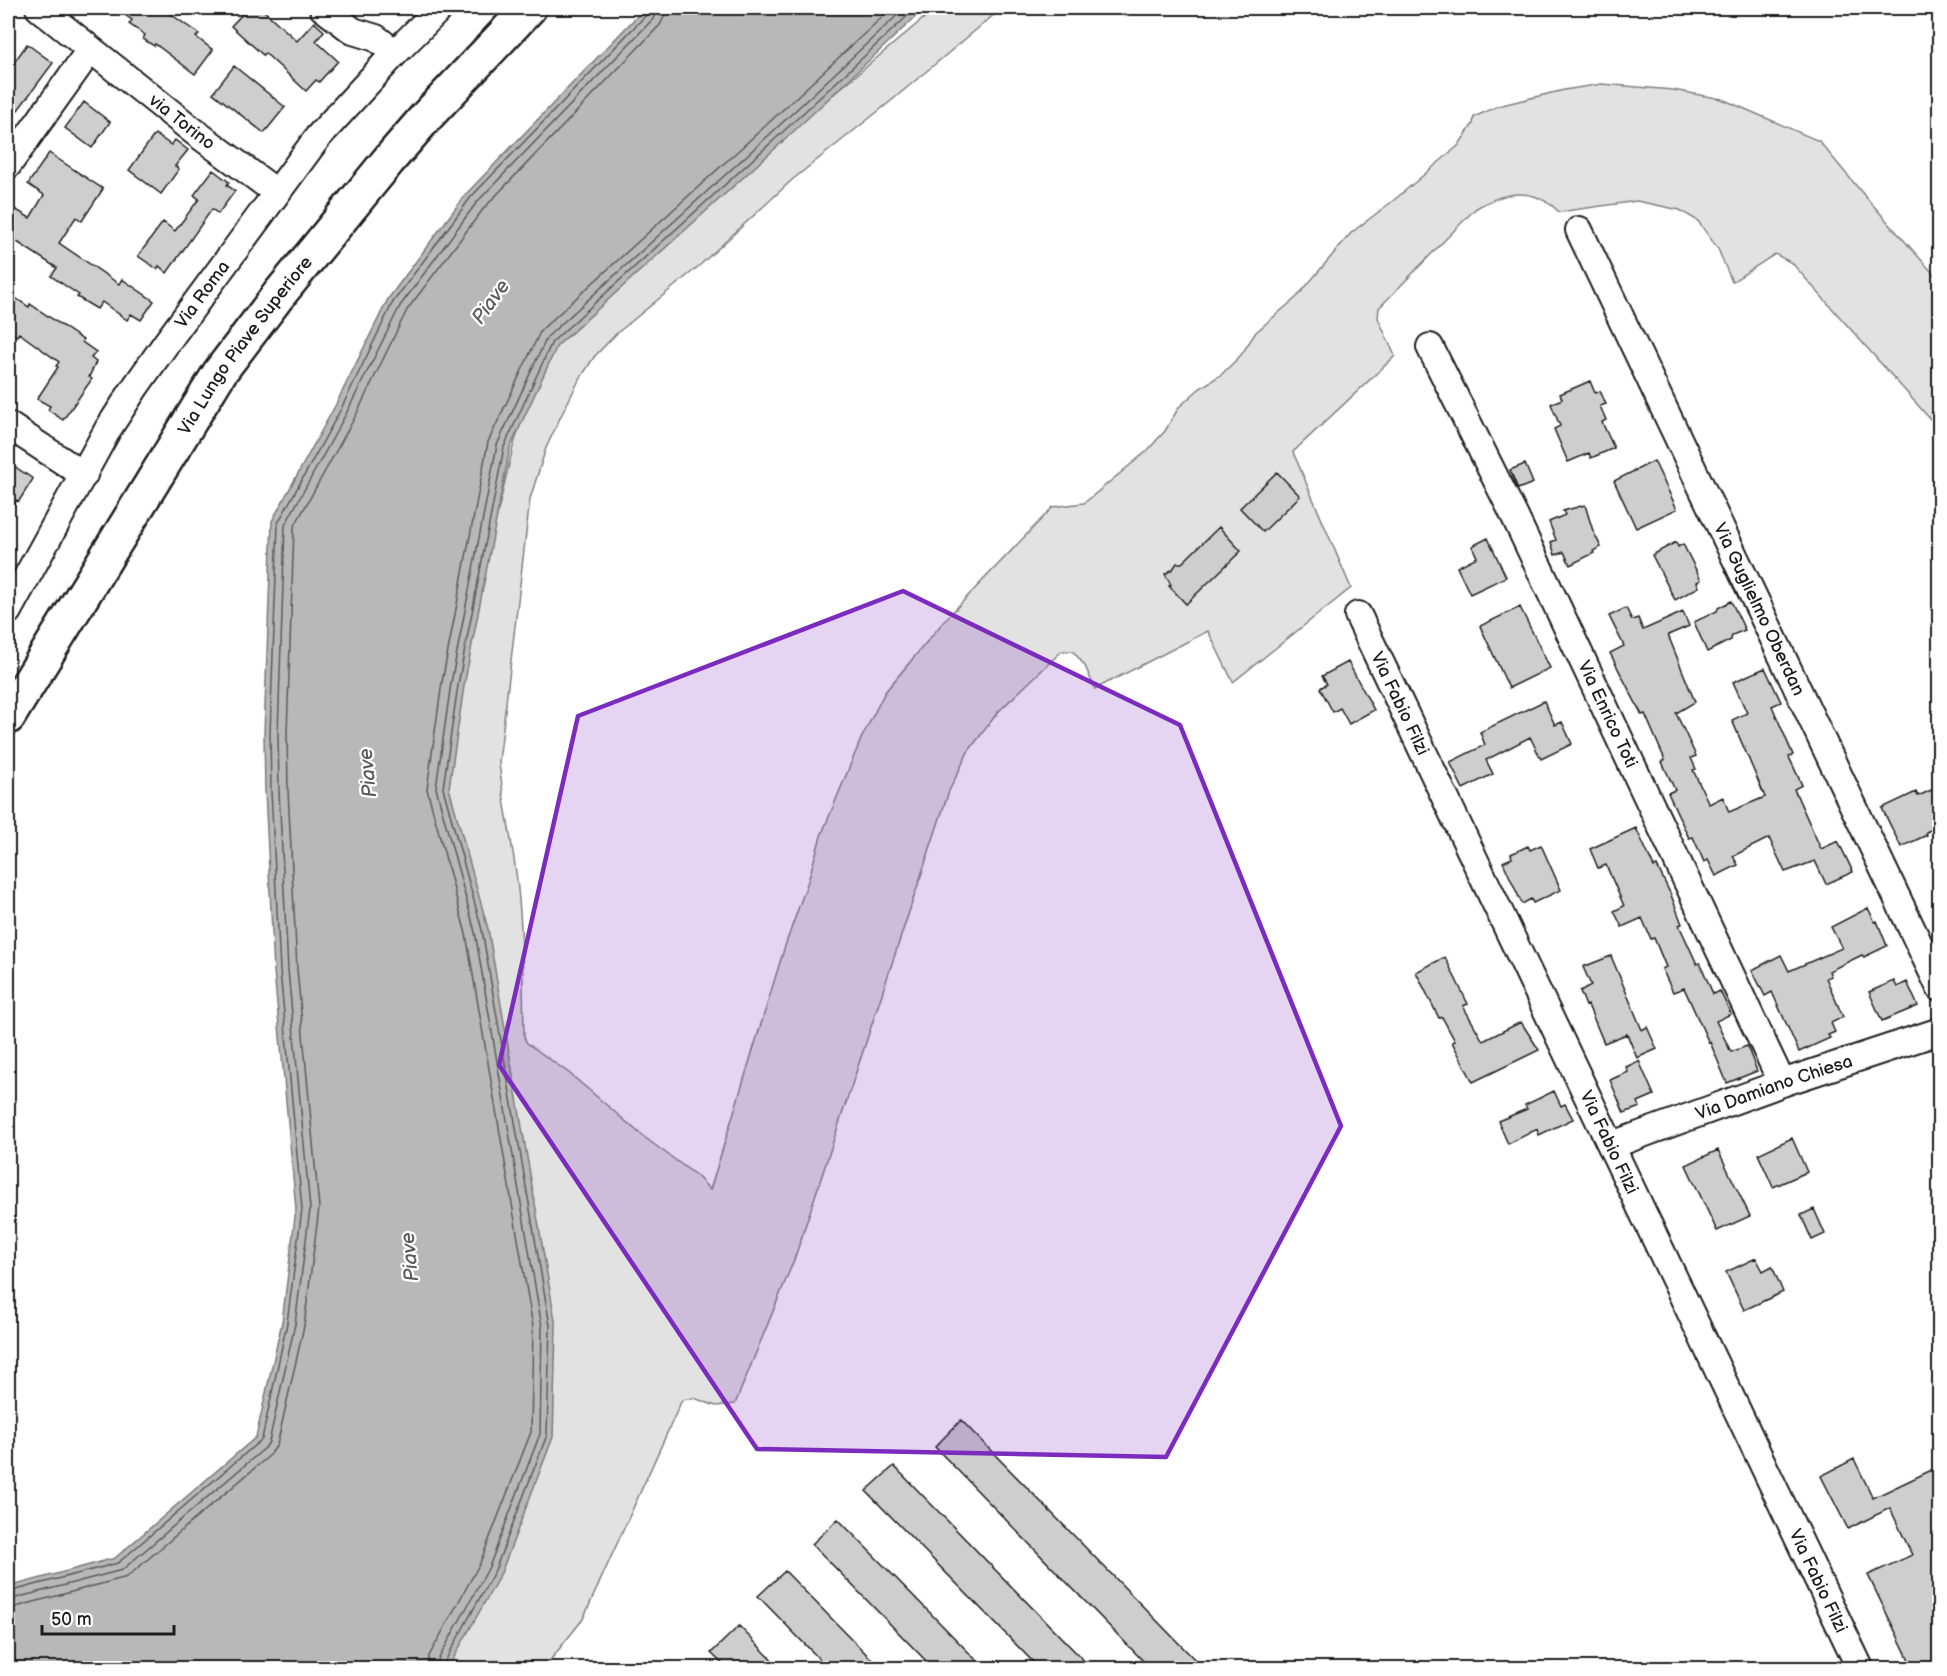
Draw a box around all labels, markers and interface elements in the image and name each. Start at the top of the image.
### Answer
street label: via Torino [144,89,219,154]
street label: Via Lungo Piave Superiore [173,252,317,439]
street label: Via Roma [170,256,234,332]
water label: Piave [467,275,515,329]
street label: Via Guglielmo Oberdan [1710,520,1810,699]
street label: Via Fabio Filzi [1367,648,1434,759]
street label: Via Enrico Toti [1574,657,1642,771]
water label: Piave [354,747,382,799]
street label: Via Damiano Chiesa [1693,1050,1855,1124]
street label: Via Fabio Filzi [1576,1087,1643,1197]
water label: Piave [396,1231,424,1283]
street label: Via Fabio Filzi [1785,1526,1852,1636]
scale bar [42,1598,174,1636]
text: 50 m [51,1609,92,1630]

